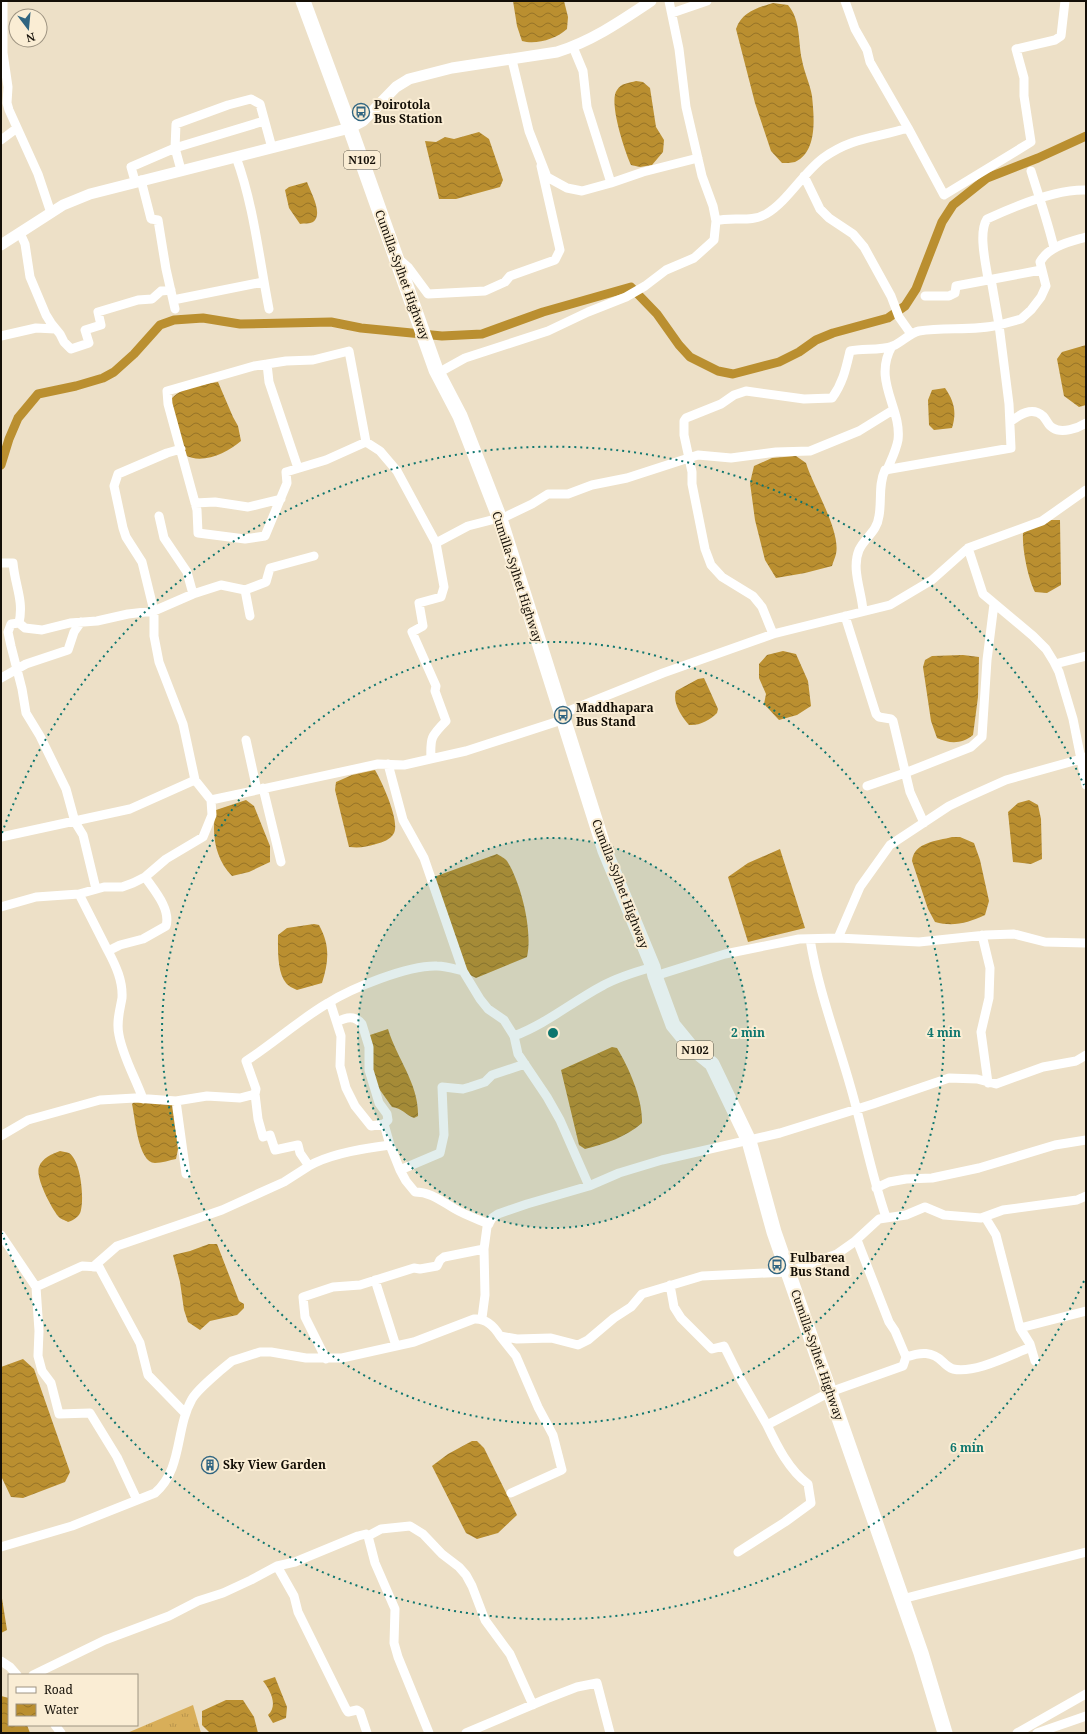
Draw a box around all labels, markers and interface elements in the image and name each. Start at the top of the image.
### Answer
north arrow [8,8,48,48]
text: N [24,30,37,47]
place label: Poirotola Bus Station [374,96,442,127]
bus stop icon: Poirotola Bus Station [351,102,371,122]
road number: N102 [344,151,380,169]
street label: Cumilla-Sylhet Highway [371,207,434,342]
street label: Cumilla-Sylhet Highway [488,509,547,645]
place label: Maddhapara Bus Stand [576,699,654,730]
bus stop icon: Maddhapara Bus Stand [553,705,573,725]
street label: Cumilla-Sylhet Highway [588,817,653,951]
text: 2 min [731,1024,765,1041]
text: 4 min [927,1024,961,1041]
centre of rings [546,1026,560,1040]
road number: N102 [677,1041,713,1059]
place label: Fulbarea Bus Stand [790,1249,850,1280]
bus stop icon: Fulbarea Bus Stand [767,1255,787,1275]
street label: Cumilla-Sylhet Highway [787,1287,848,1423]
text: 6 min [950,1439,984,1456]
building icon: Sky View Garden [200,1455,220,1475]
place label: Sky View Garden [223,1456,326,1473]
legend [8,1674,138,1726]
text: Road [44,1681,74,1698]
text: Water [44,1701,79,1718]

